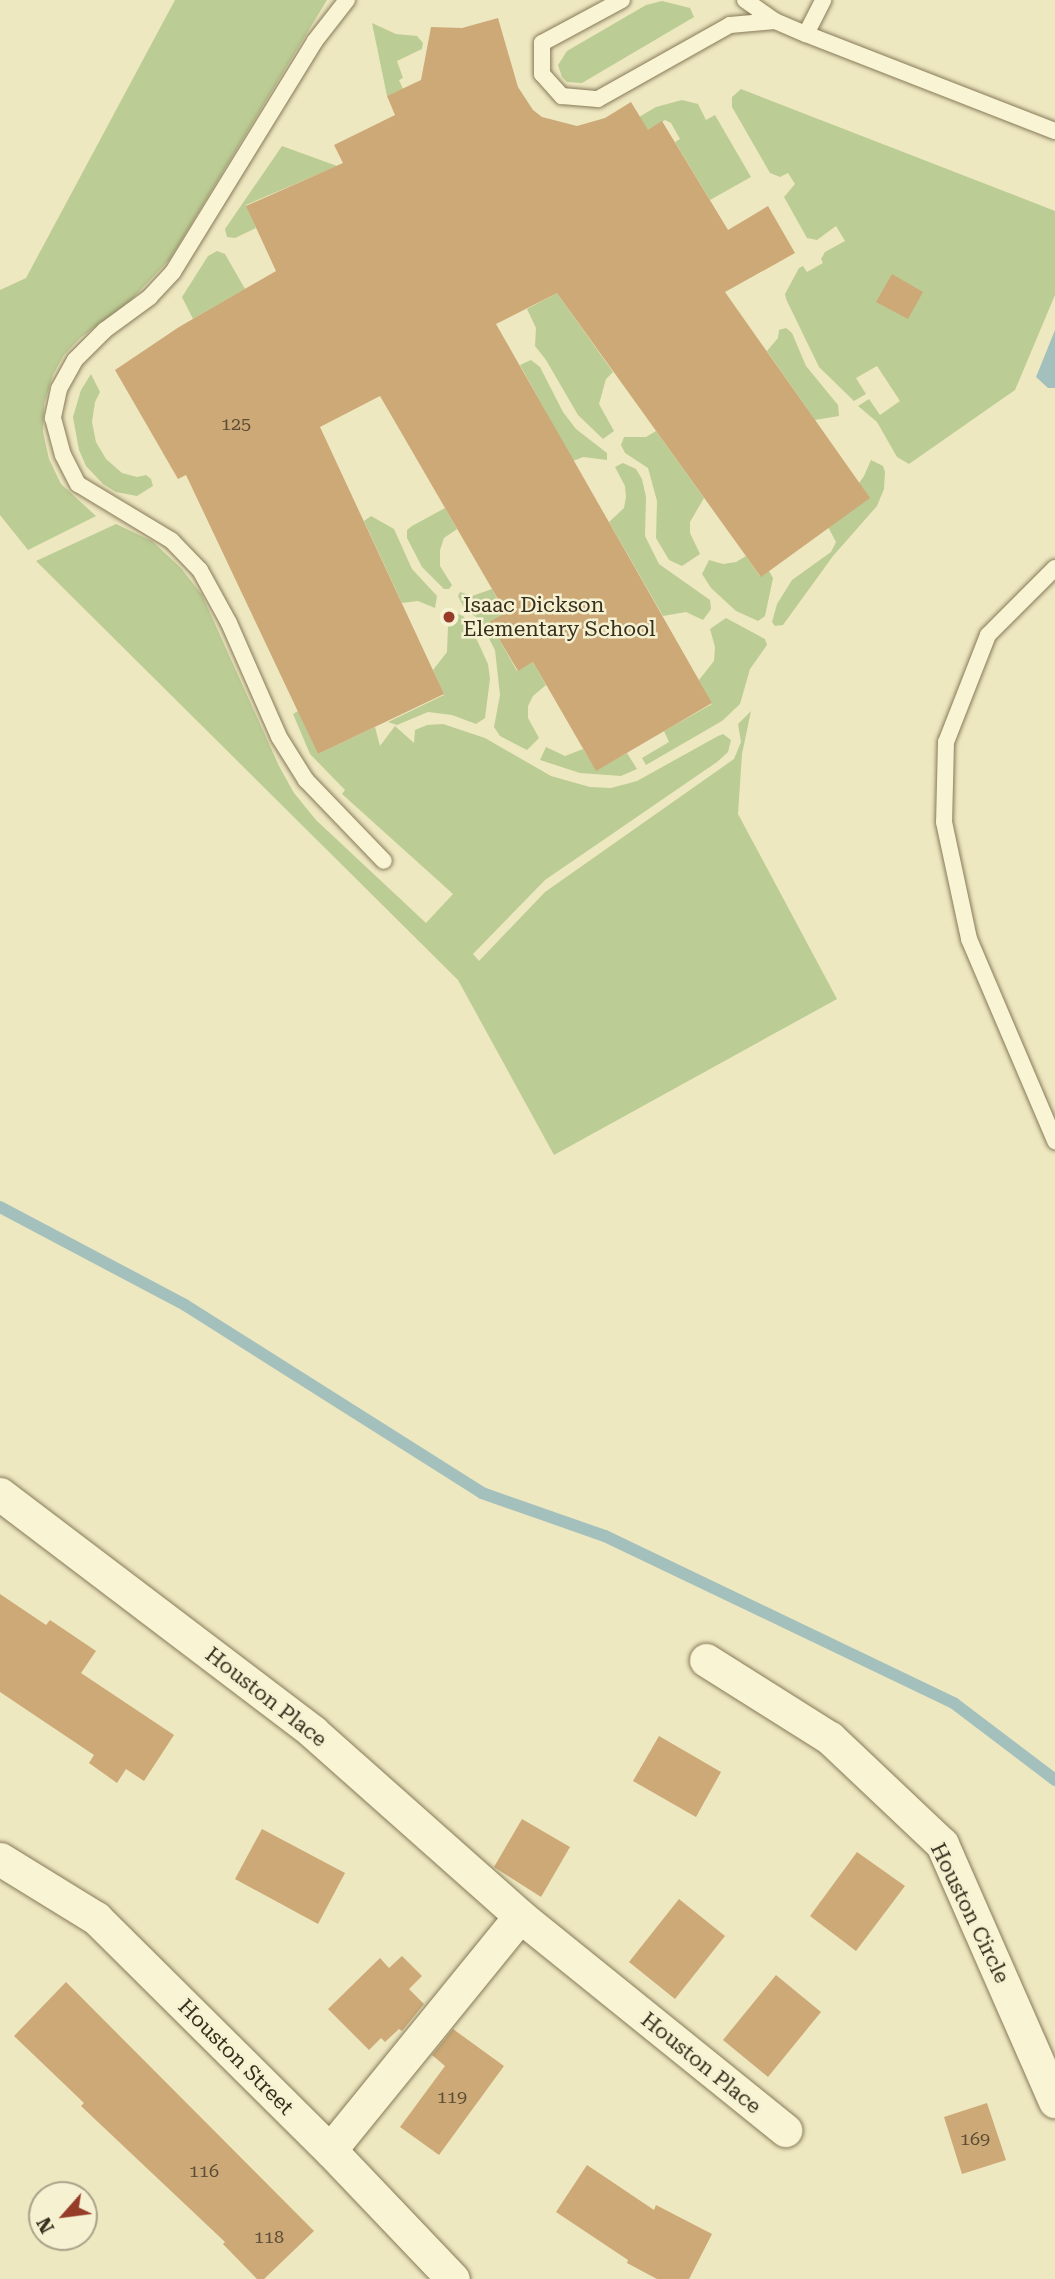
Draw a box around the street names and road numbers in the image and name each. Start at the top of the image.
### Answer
street label: Houston Place [200,1642,332,1752]
street label: Houston Circle [925,1839,1015,1987]
street label: Houston Street [173,1994,299,2120]
street label: Houston Place [636,2007,766,2119]

